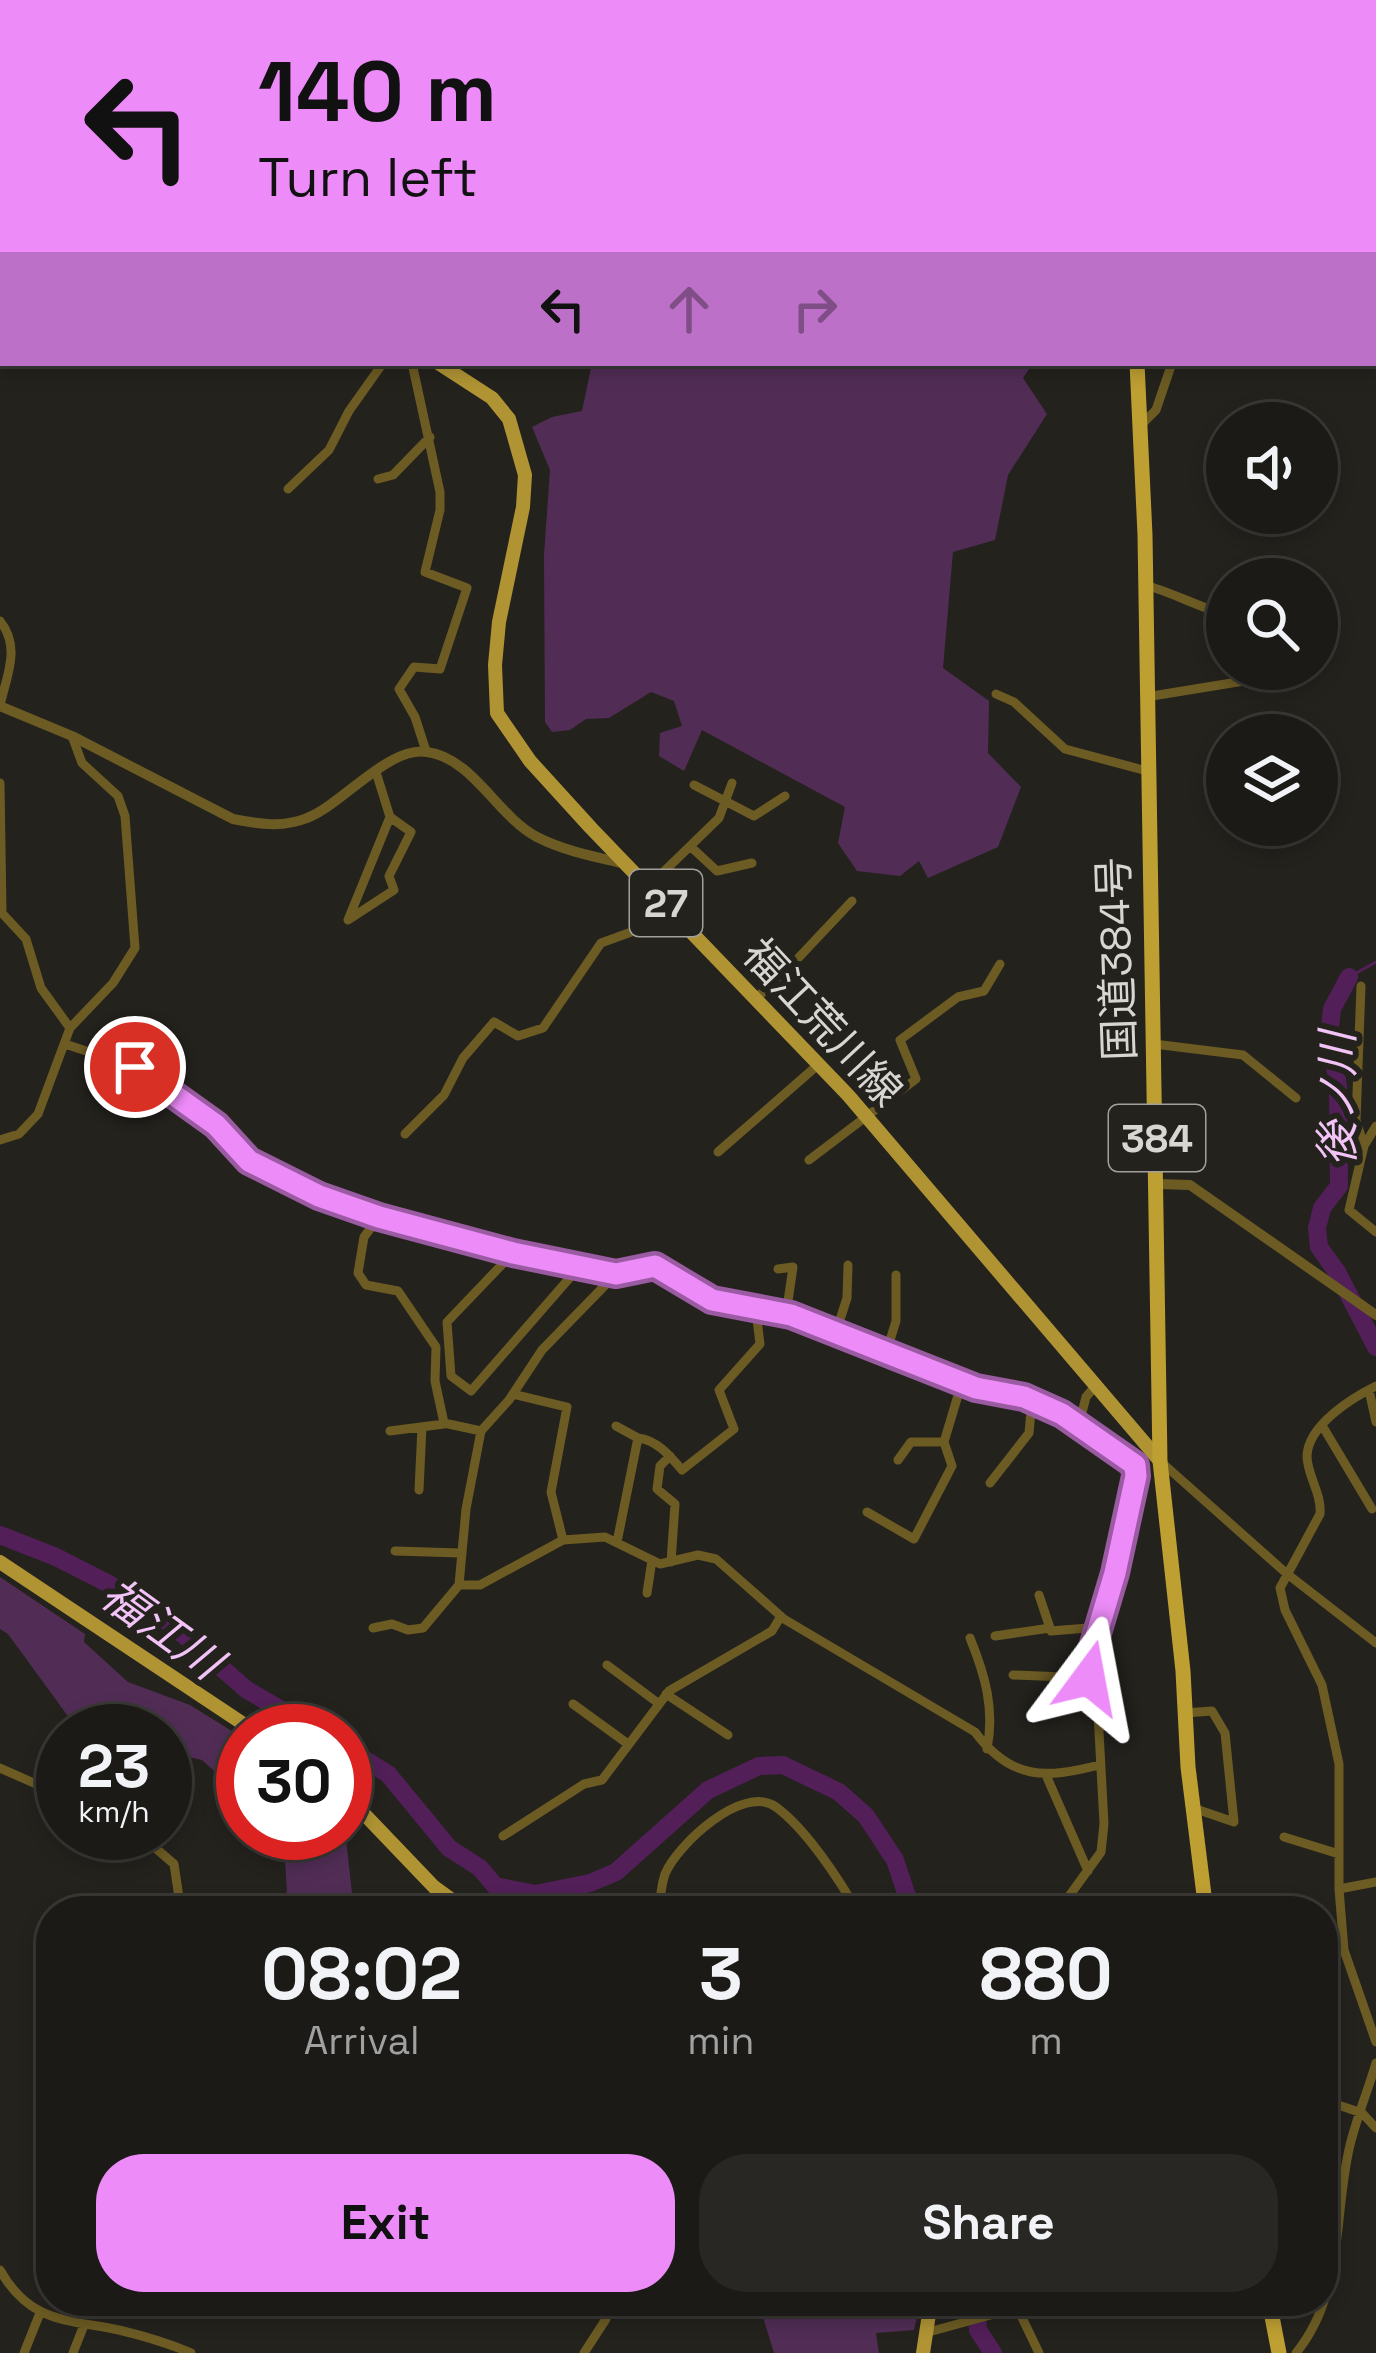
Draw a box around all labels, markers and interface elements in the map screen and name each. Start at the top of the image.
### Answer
text: 140 m [258,38,497,146]
icon: left [60,48,216,204]
text: Turn left [258,143,478,212]
icon: left [530,276,596,342]
icon: ahead [656,276,722,342]
icon: right [782,276,848,342]
map controls [1206,402,1338,846]
button: sound [1206,402,1338,534]
button: search [1206,558,1338,690]
button: layers [1206,714,1338,846]
street label: 国道384号 [1086,856,1147,1062]
road number: 27 [630,870,702,936]
street label: 福江荒川線 [732,927,914,1117]
pin [84,1016,186,1118]
water label: 後ノ川 [1309,1028,1366,1167]
icon: arrive [102,1034,168,1100]
road number: 384 [1109,1105,1205,1171]
water label: 福江川 [90,1566,236,1693]
position arrow [1026,1615,1152,1741]
speed limit sign: 30 [216,1704,372,1860]
text: 23 [78,1728,150,1805]
text: km/h [78,1792,150,1831]
text: 08:02 [261,1928,462,2020]
text: 3 [699,1928,743,2020]
text: 880 [980,1928,1113,2020]
text: Arrival [304,2016,420,2065]
text: min [687,2016,754,2065]
text: m [1029,2016,1063,2065]
button: Exit [96,2154,675,2292]
button: Share [699,2154,1278,2292]

